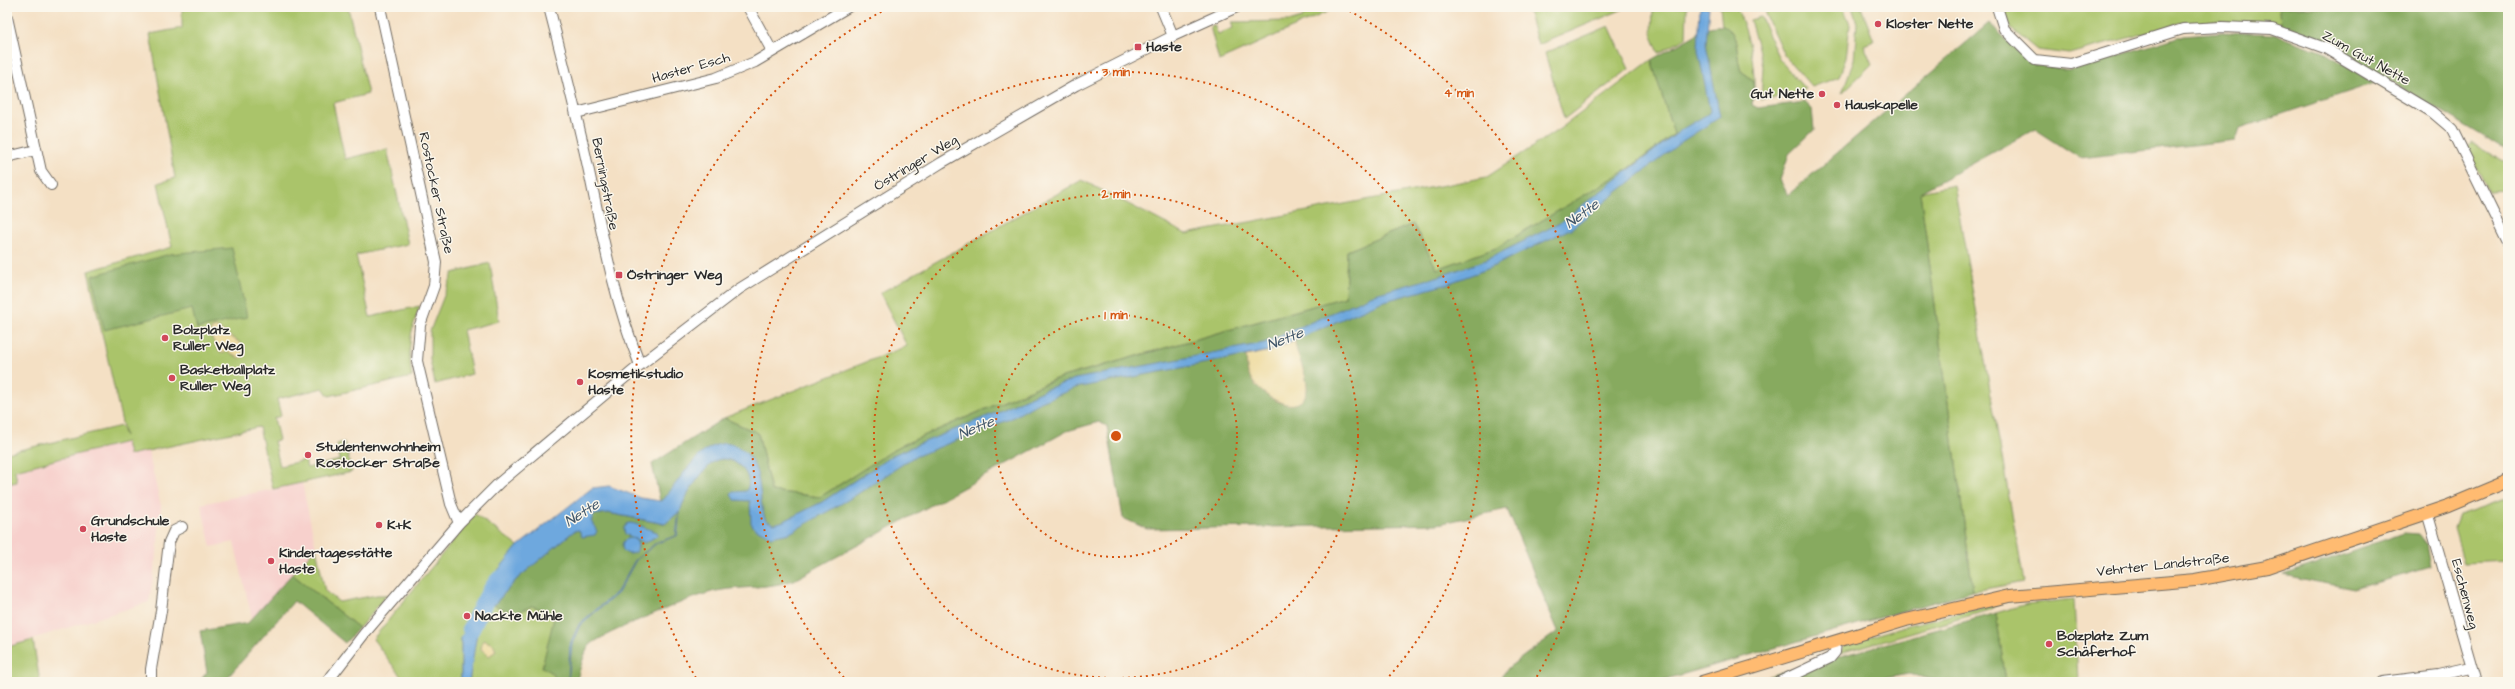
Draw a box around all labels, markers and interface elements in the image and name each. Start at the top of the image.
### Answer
place label: Kloster Nette [1886,14,1974,34]
marker: Kloster Nette [1873,19,1883,29]
street label: Zum Gut Nette [2318,26,2414,91]
place label: Haste [1146,37,1182,57]
marker: Haste [1133,42,1143,52]
street label: Haster Esch [650,47,732,89]
text: 3 min [1101,64,1130,81]
place label: Gut Nette [1751,84,1814,104]
text: 4 min [1444,85,1474,102]
marker: Gut Nette [1817,89,1827,99]
place label: Hauskapelle [1845,95,1918,115]
marker: Hauskapelle [1832,100,1842,110]
street label: Rostocker Straße [413,130,459,256]
street label: Östringer Weg [870,130,962,196]
street label: Berningstraße [586,136,624,232]
text: 2 min [1101,186,1130,203]
water label: Nette [1561,194,1604,234]
place label: Östringer Weg [627,265,723,286]
marker: Östringer Weg [614,270,624,280]
text: 1 min [1104,307,1128,324]
place label: Bolzplatz Ruller Weg [173,320,244,357]
water label: Nette [1264,322,1307,356]
marker: Bolzplatz Ruller Weg [160,333,170,343]
place label: Basketballplatz Ruller Weg [180,360,276,397]
place label: Kosmetikstudio Haste [588,364,683,400]
marker: Basketballplatz Ruller Weg [167,373,177,383]
marker: Kosmetikstudio Haste [575,377,585,387]
water label: Nette [955,411,998,445]
centre of rings [1109,429,1123,443]
place label: Studentenwohnheim Rostocker Straße [315,437,442,473]
marker: Studentenwohnheim Rostocker Straße [303,450,313,460]
water label: Nette [560,493,604,532]
place label: Grundschule Haste [91,511,170,547]
place label: K+K [387,515,412,535]
marker: K+K [374,520,384,530]
marker: Grundschule Haste [78,524,88,534]
place label: Kindertagesstätte Haste [279,543,393,579]
street label: Vehrter Landstraße [2096,548,2231,582]
marker: Kindertagesstätte Haste [266,556,276,566]
street label: Eschenweg [2446,557,2484,631]
place label: Nackte Mühle [475,606,563,626]
marker: Nackte Mühle [462,611,472,621]
place label: Bolzplatz Zum Schäferhof [2056,626,2149,662]
marker: Bolzplatz Zum Schäferhof [2044,639,2054,649]

